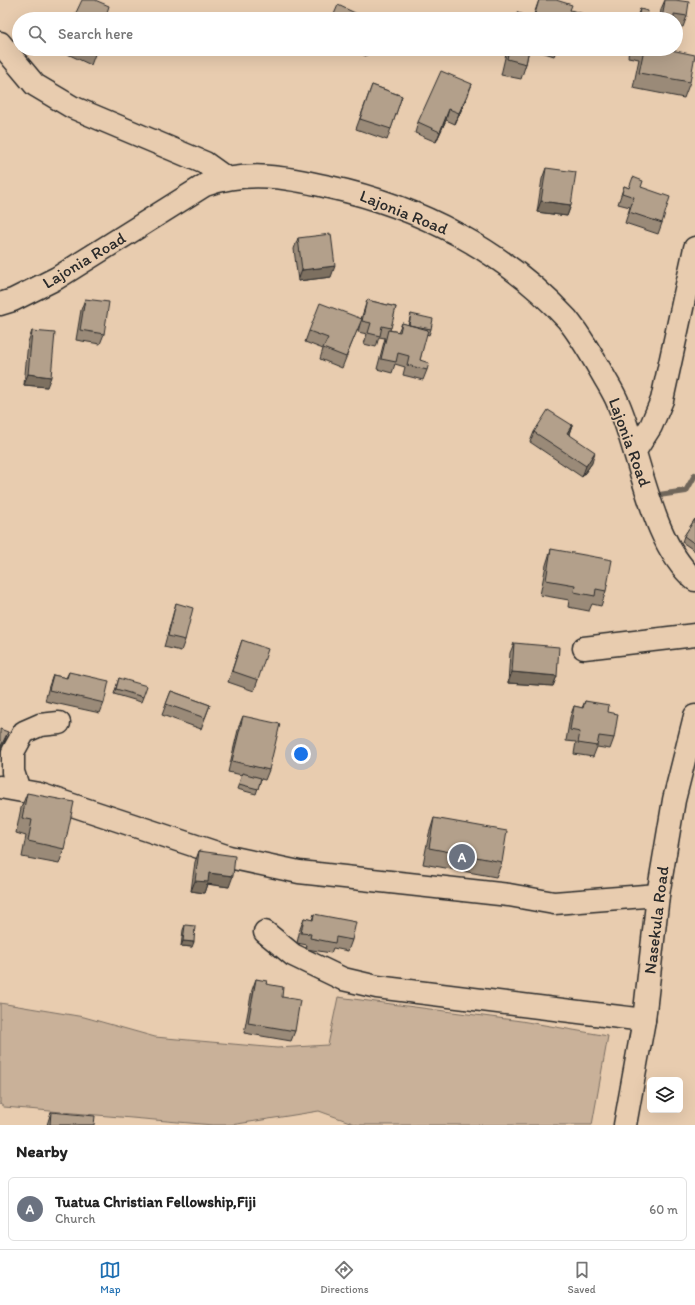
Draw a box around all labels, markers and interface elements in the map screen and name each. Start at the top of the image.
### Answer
search box [12,12,683,56]
icon: search [26,23,48,45]
text: Search here [58,25,133,43]
street label: Lajonia Road [357,185,452,239]
street label: Lajonia Road [39,227,130,293]
street label: Lajonia Road [605,395,656,490]
your location [291,744,311,764]
pin: A [449,842,475,872]
street label: Nasekula Road [639,864,673,975]
map controls [647,1077,683,1113]
button: layers [647,1077,683,1113]
text: Nearby [16,1141,68,1161]
text: Tuatua Christian Fellowship,Fiji [55,1193,256,1211]
text: A [26,1202,34,1217]
text: 60 m [649,1202,678,1217]
text: Church [55,1211,96,1226]
tab: Map [99,1259,121,1296]
tab: Directions [320,1259,369,1296]
tab: Saved [567,1259,596,1296]

